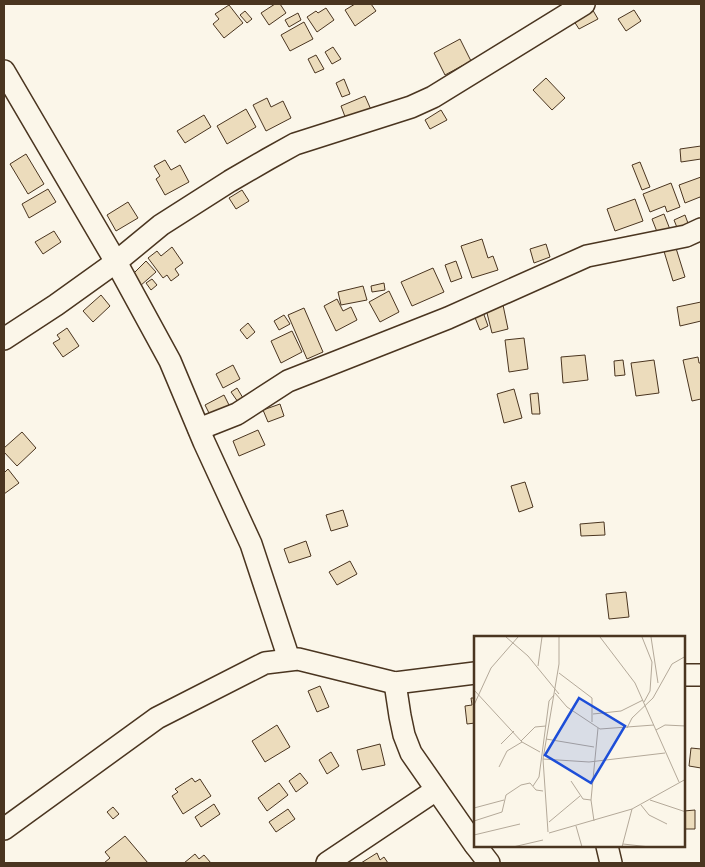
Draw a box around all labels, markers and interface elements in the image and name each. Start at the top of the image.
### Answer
inset map [474,636,685,847]

